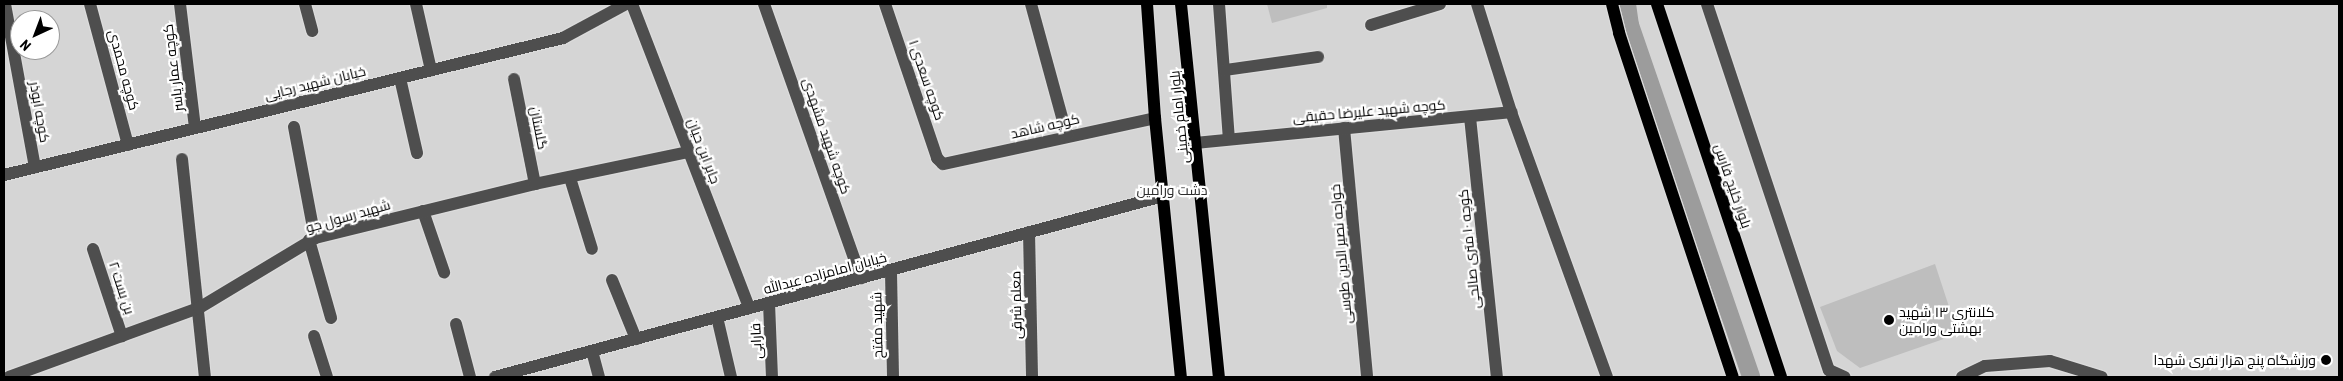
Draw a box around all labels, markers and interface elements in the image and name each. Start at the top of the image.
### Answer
north arrow [10,10,60,60]
street label: کوچه عمار یاسر [159,23,187,113]
street label: کوچه محمدی [105,28,143,112]
text: N [17,36,34,54]
street label: کوچه سعدی ۱ [905,38,949,122]
street label: خیابان شهید رجایی [263,62,367,104]
street label: بلوار امام خمینی [1166,70,1192,164]
street label: کوچه شهید مشهدی [799,76,855,196]
street label: کوچه ابوذر [26,80,54,144]
street label: کوچه شهید علیرضا حقیقی [1292,96,1446,126]
street label: گلستان [527,105,551,151]
street label: کوچه شاهد [1009,110,1081,142]
street label: جابر ابن حیان [684,116,724,186]
street label: بلوار خلیج فارس [1711,142,1755,230]
park label: دشت ورامین [1137,182,1207,198]
street label: خواجه نصیر الدین طوسی [1327,183,1355,325]
street label: کوچه ۱۰ متری صالحی [1454,188,1484,310]
street label: شهید رسول جو [304,196,392,236]
street label: خیابان امامزاده عبدالله [762,248,888,298]
street label: بن بست ۲ [106,259,138,317]
street label: معلم شرقی [1007,271,1025,339]
street label: شهید مفتح [868,292,886,358]
place label: کلانتری ۱۳ شهید بهشتی ورامین [1899,304,1994,336]
marker: کلانتری ۱۳ شهید بهشتی ورامین [1883,314,1895,326]
street label: فارابی [747,322,765,360]
place label: ورزشگاه پنج هزار نفری شهدا [2153,352,2316,368]
marker: ورزشگاه پنج هزار نفری شهدا [2320,354,2332,366]

